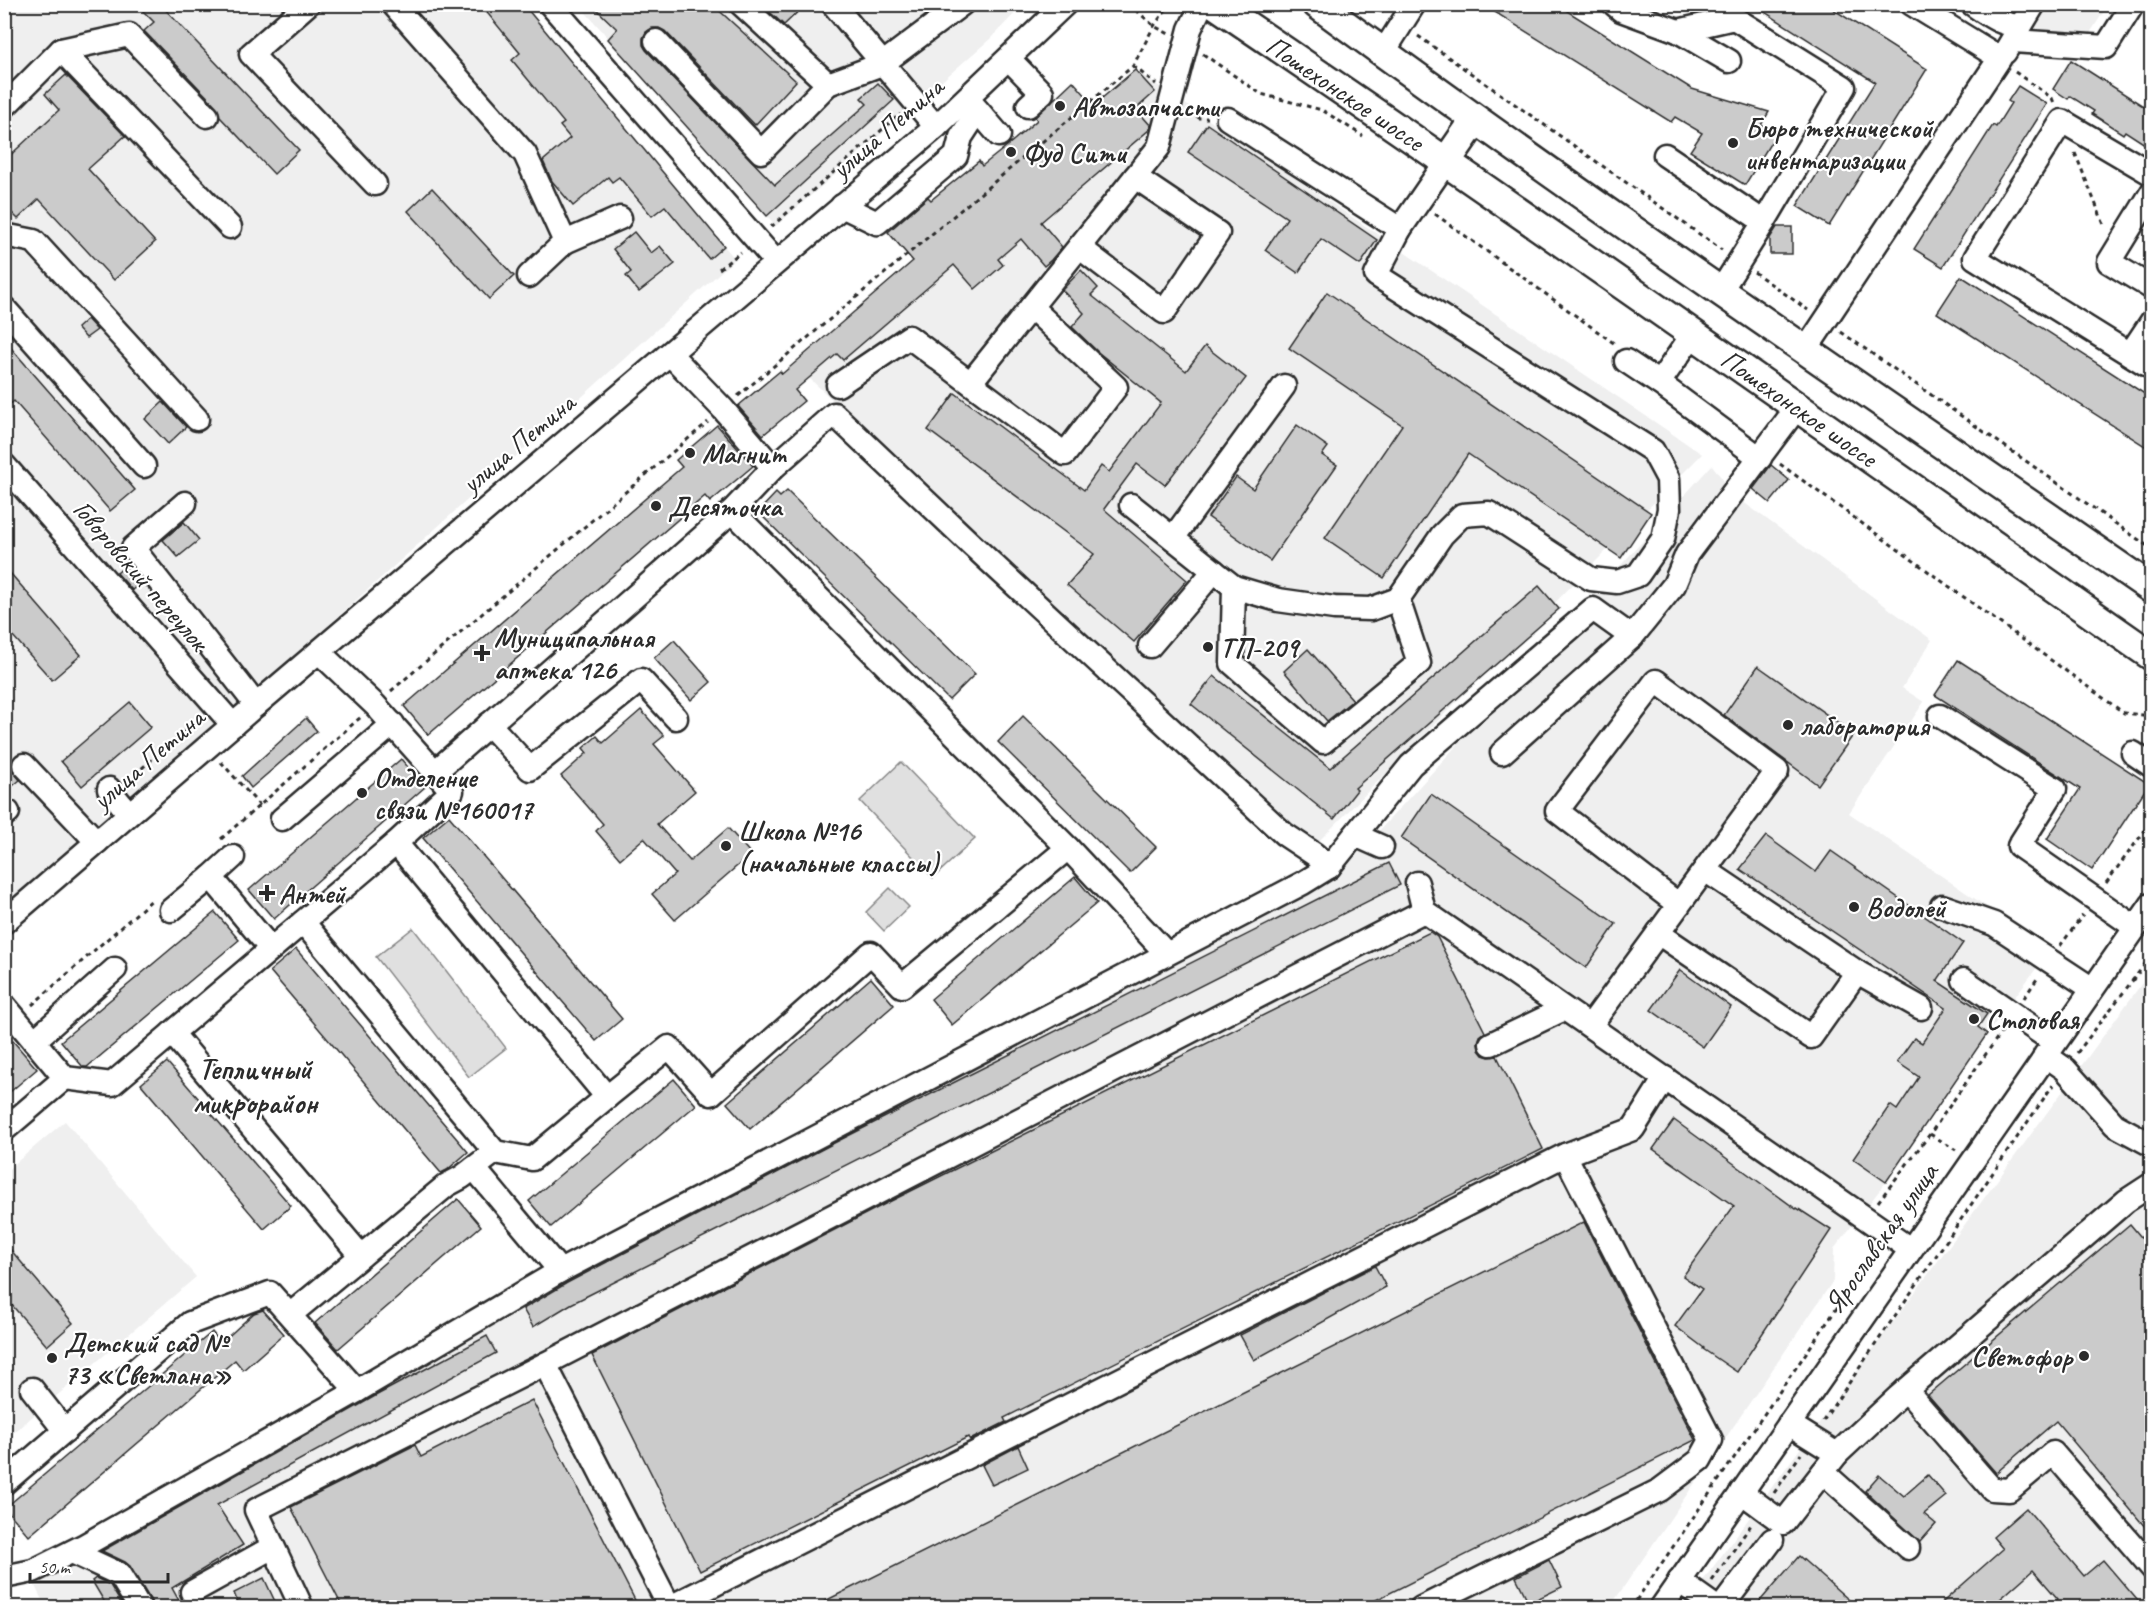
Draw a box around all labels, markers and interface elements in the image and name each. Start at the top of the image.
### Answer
street label: Пошехонское шоссе [1259,27,1432,160]
street label: улица Петина [822,68,952,188]
place label: Автозапчасти [1072,89,1221,124]
marker: Автозапчасти [1053,99,1067,113]
place label: Бюро технической инвентаризации [1745,110,1935,177]
place label: Фуд Сити [1023,135,1128,170]
marker: Бюро технической инвентаризации [1726,136,1740,150]
marker: Фуд Сити [1004,145,1018,159]
street label: Пошехонское шоссе [1714,341,1885,476]
street label: улица Петина [452,384,584,502]
place label: Магнит [702,436,788,471]
marker: Магнит [683,446,697,460]
place label: Десяточка [668,489,784,524]
street label: Говоровский переулок [66,492,218,660]
marker: Десяточка [649,499,663,513]
place label: Муниципальная аптека 126 [494,620,656,687]
place label: ТП-209 [1220,630,1302,665]
marker: ТП-209 [1201,640,1215,654]
marker: Муниципальная аптека 126 [475,646,489,660]
street label: улица Петина [83,699,213,819]
place label: лаборатория [1800,708,1931,743]
marker: лаборатория [1781,718,1795,732]
place label: Отделение связи №160017 [374,760,535,827]
marker: Отделение связи №160017 [355,786,369,800]
place label: Школа №16 (начальные классы) [738,813,940,880]
marker: Школа №16 (начальные классы) [719,839,733,853]
place label: Антей [279,876,347,911]
marker: Антей [260,886,274,900]
place label: Водолей [1866,890,1948,925]
marker: Водолей [1847,900,1861,914]
place label: Столовая [1986,1002,2080,1037]
marker: Столовая [1967,1012,1981,1026]
district label: Тепличный микрорайон [192,1050,319,1122]
street label: Ярославская улица [1816,1155,1947,1320]
place label: Детский сад № 73 «Светлана» [64,1325,232,1392]
place label: Светофор [1971,1339,2074,1374]
marker: Светофор [2077,1349,2091,1363]
marker: Детский сад № 73 «Светлана» [45,1351,59,1365]
scale bar [30,1546,168,1584]
text: 50 m [39,1556,72,1578]

